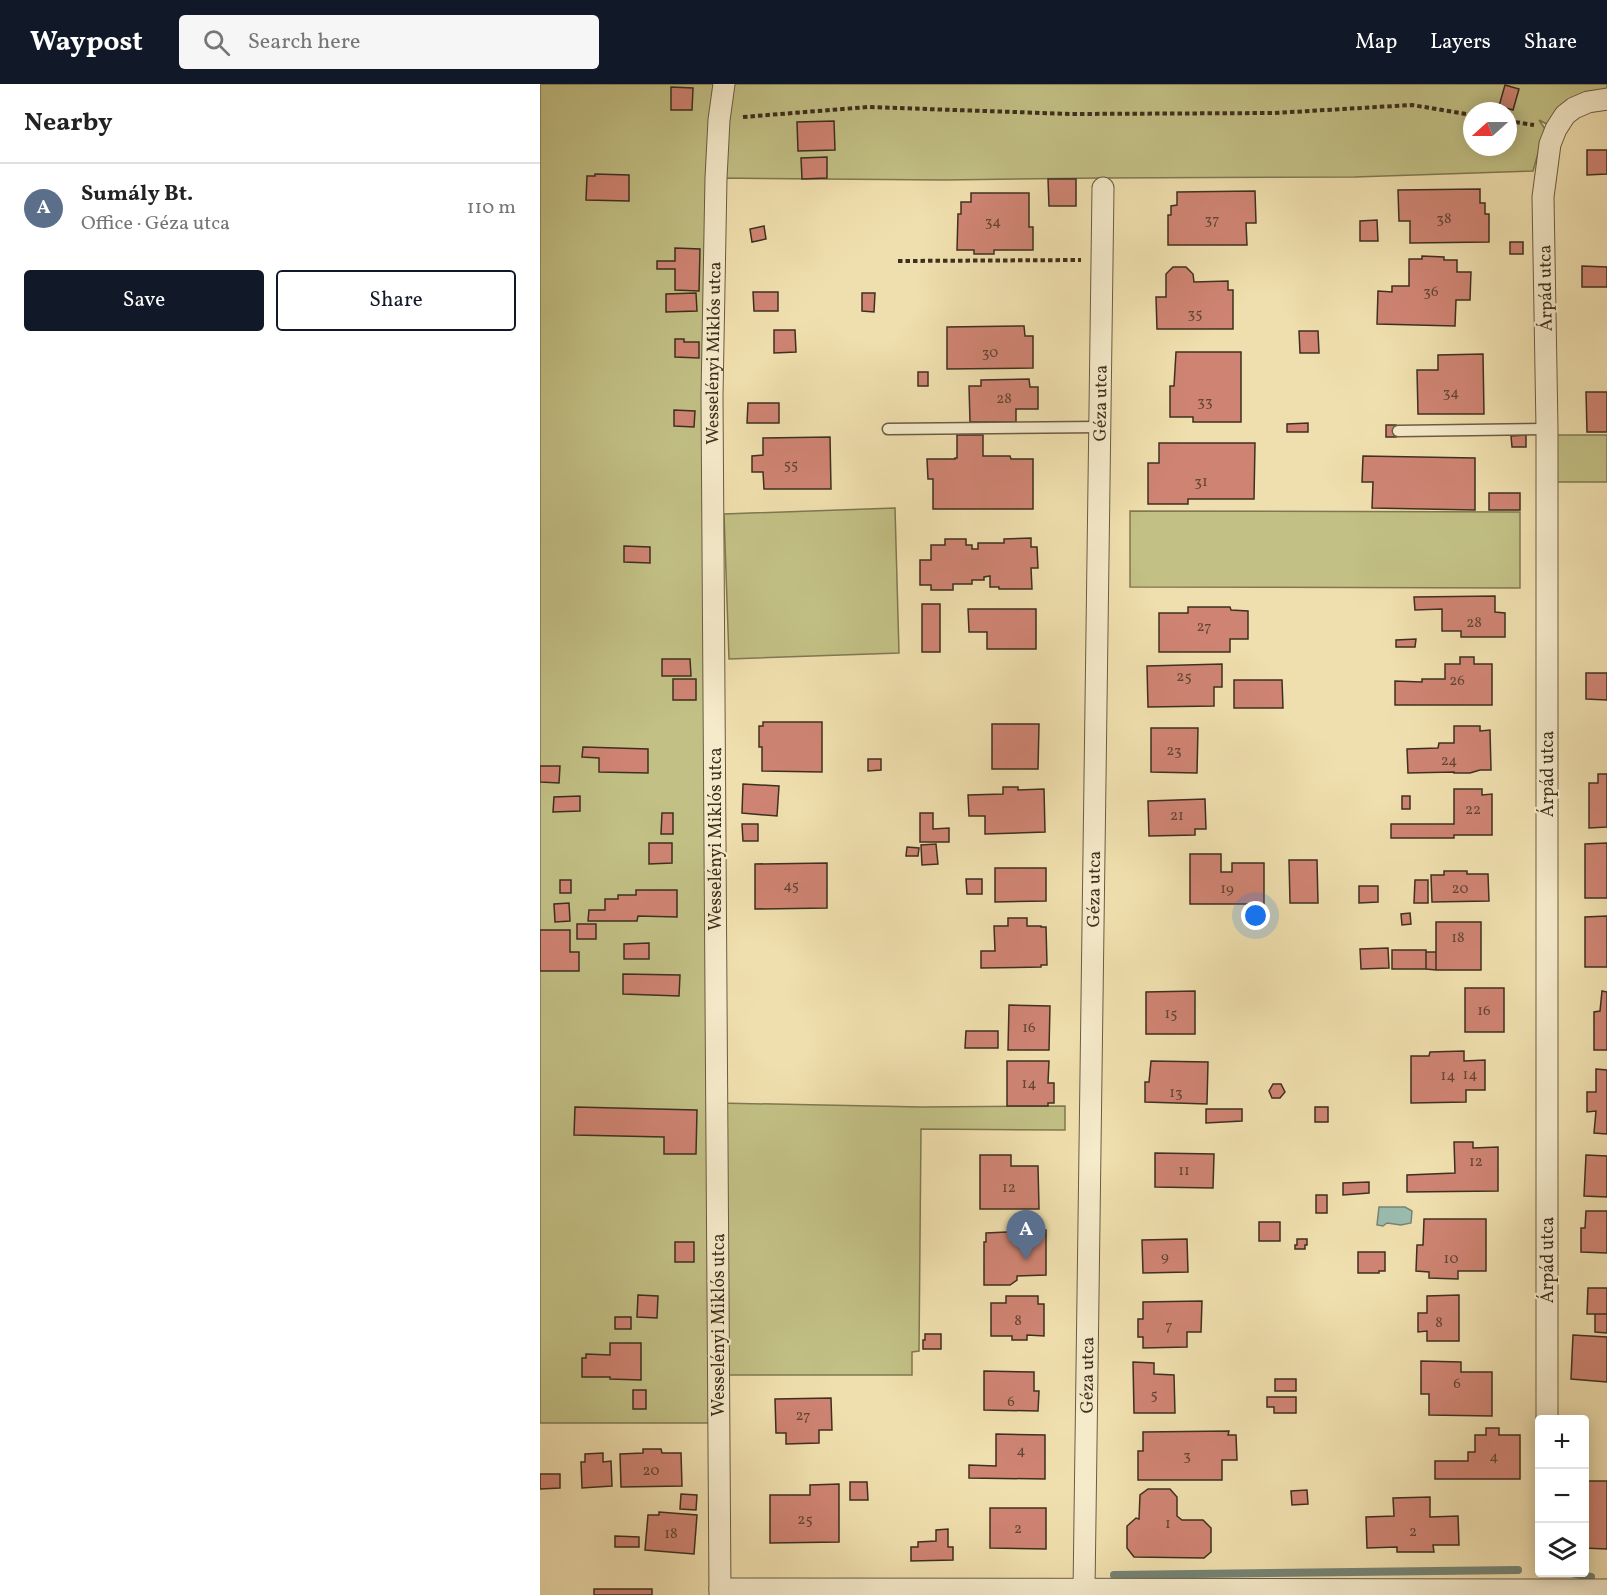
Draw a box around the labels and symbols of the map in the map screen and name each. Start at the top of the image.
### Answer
north arrow [1463,102,1517,156]
house number: 38 [1436,209,1452,230]
house number: 37 [1205,210,1219,231]
house number: 34 [985,212,1001,233]
street label: Árpád utca [1533,244,1560,331]
street label: Wesselényi Miklós utca [701,261,728,445]
house number: 36 [1423,282,1439,303]
house number: 35 [1188,304,1202,325]
house number: 30 [982,343,998,364]
street label: Géza utca [1089,365,1115,442]
house number: 34 [1443,383,1459,404]
house number: 28 [996,389,1012,410]
house number: 33 [1197,392,1213,413]
house number: 55 [784,455,798,476]
house number: 31 [1194,472,1208,493]
house number: 28 [1466,613,1482,634]
house number: 27 [1197,617,1211,638]
house number: 25 [1176,667,1192,688]
house number: 26 [1449,671,1465,692]
street label: Árpád utca [1536,731,1561,817]
house number: 23 [1166,741,1182,762]
street label: Wesselényi Miklós utca [704,747,729,931]
house number: 24 [1441,751,1457,772]
house number: 22 [1465,800,1481,821]
house number: 21 [1170,806,1184,827]
street label: Géza utca [1082,851,1108,928]
house number: 45 [783,876,799,897]
house number: 19 [1220,879,1234,900]
house number: 20 [1452,879,1468,900]
your location [1241,901,1270,930]
house number: 18 [1451,928,1465,949]
house number: 16 [1477,1001,1491,1022]
house number: 15 [1164,1004,1178,1025]
house number: 16 [1022,1018,1036,1039]
house number: 14 [1463,1065,1477,1086]
house number: 14 [1441,1066,1455,1087]
house number: 14 [1022,1074,1036,1095]
house number: 13 [1169,1083,1183,1104]
house number: 12 [1469,1152,1483,1173]
house number: 11 [1178,1161,1190,1182]
house number: 12 [1002,1178,1016,1199]
pin: A [1006,1210,1046,1260]
street label: Árpád utca [1536,1217,1561,1303]
street label: Wesselényi Miklós utca [707,1233,732,1417]
house number: 9 [1161,1247,1169,1268]
house number: 10 [1444,1249,1458,1270]
house number: 8 [1014,1311,1022,1332]
house number: 8 [1435,1313,1443,1334]
house number: 7 [1165,1316,1173,1337]
street label: Géza utca [1075,1337,1101,1414]
house number: 6 [1453,1374,1461,1395]
house number: 5 [1150,1385,1158,1406]
house number: 6 [1007,1392,1015,1413]
house number: 27 [796,1406,810,1427]
house number: 4 [1017,1441,1026,1462]
house number: 3 [1183,1446,1191,1467]
house number: 4 [1490,1447,1499,1468]
house number: 20 [643,1461,659,1482]
house number: 25 [797,1510,813,1531]
house number: 1 [1165,1514,1171,1535]
house number: 2 [1014,1519,1022,1540]
house number: 2 [1409,1522,1417,1543]
house number: 18 [664,1524,678,1545]

